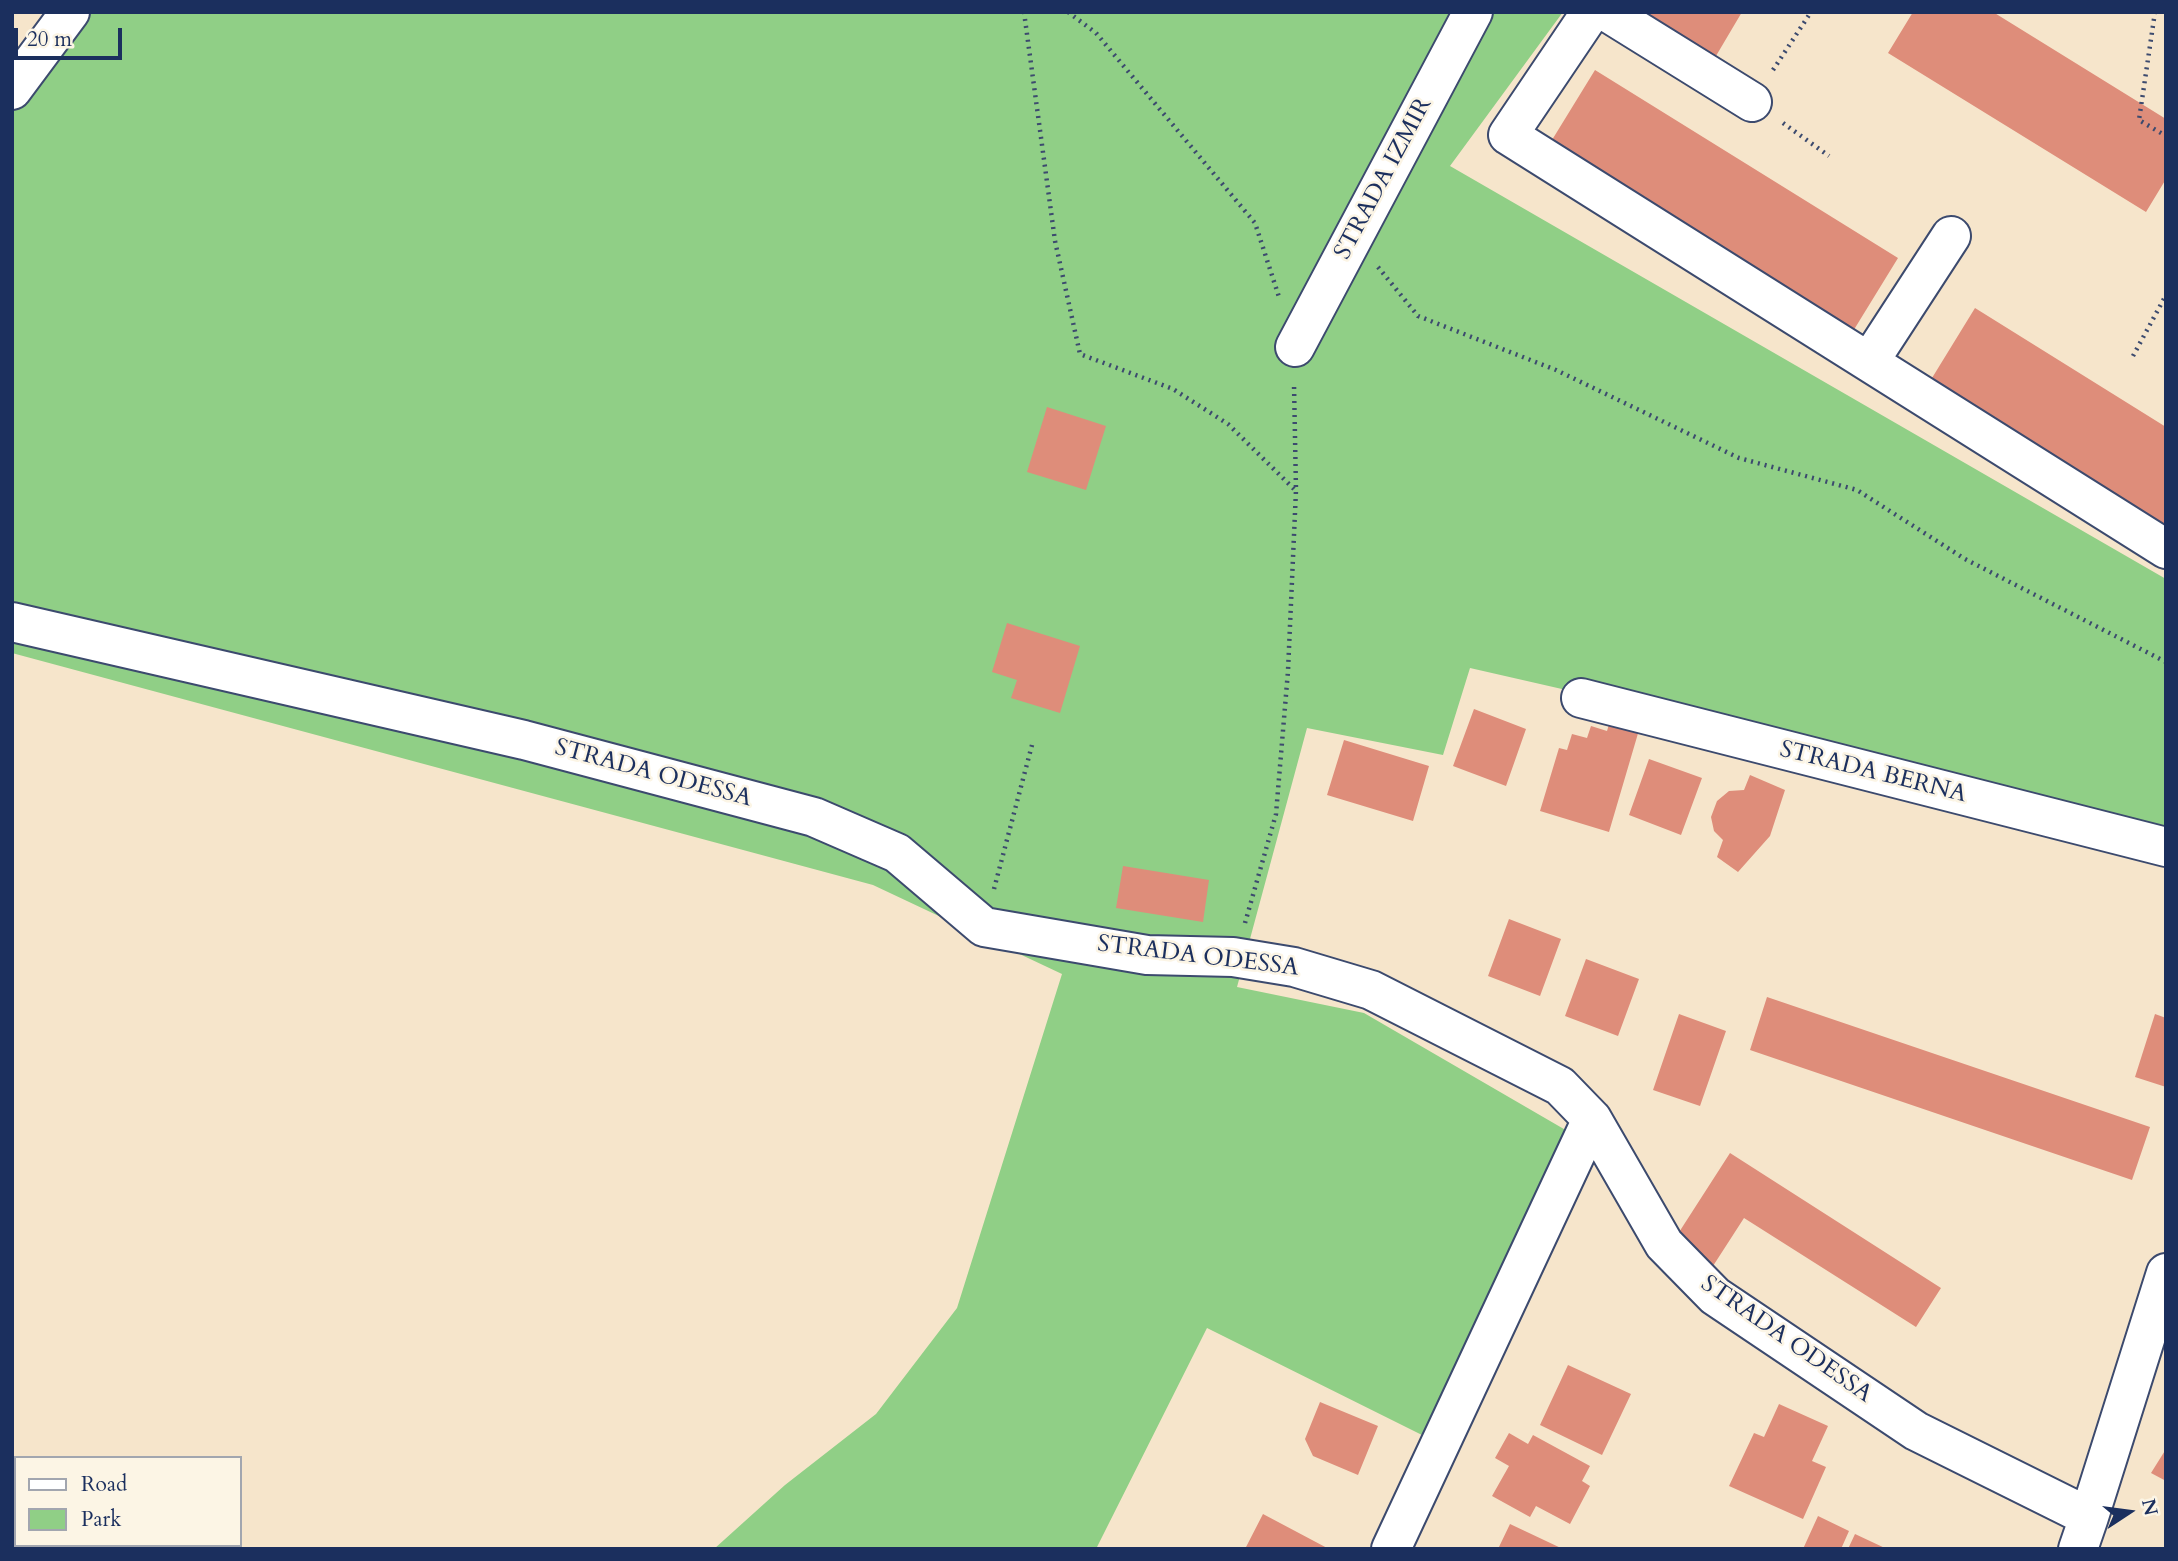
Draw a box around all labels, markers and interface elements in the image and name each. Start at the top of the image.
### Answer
scale bar [18,14,126,58]
text: 20 m [27,25,72,54]
street label: STRADA IZMIR [1329,93,1439,265]
street label: STRADA ODESSA [551,734,755,814]
street label: STRADA BERNA [1777,736,1969,810]
street label: STRADA ODESSA [1096,930,1300,984]
street label: STRADA ODESSA [1695,1270,1877,1410]
legend [14,1456,242,1547]
text: Road [81,1470,127,1499]
north arrow [2094,1477,2164,1547]
text: N [2135,1496,2164,1518]
text: Park [81,1505,121,1534]

